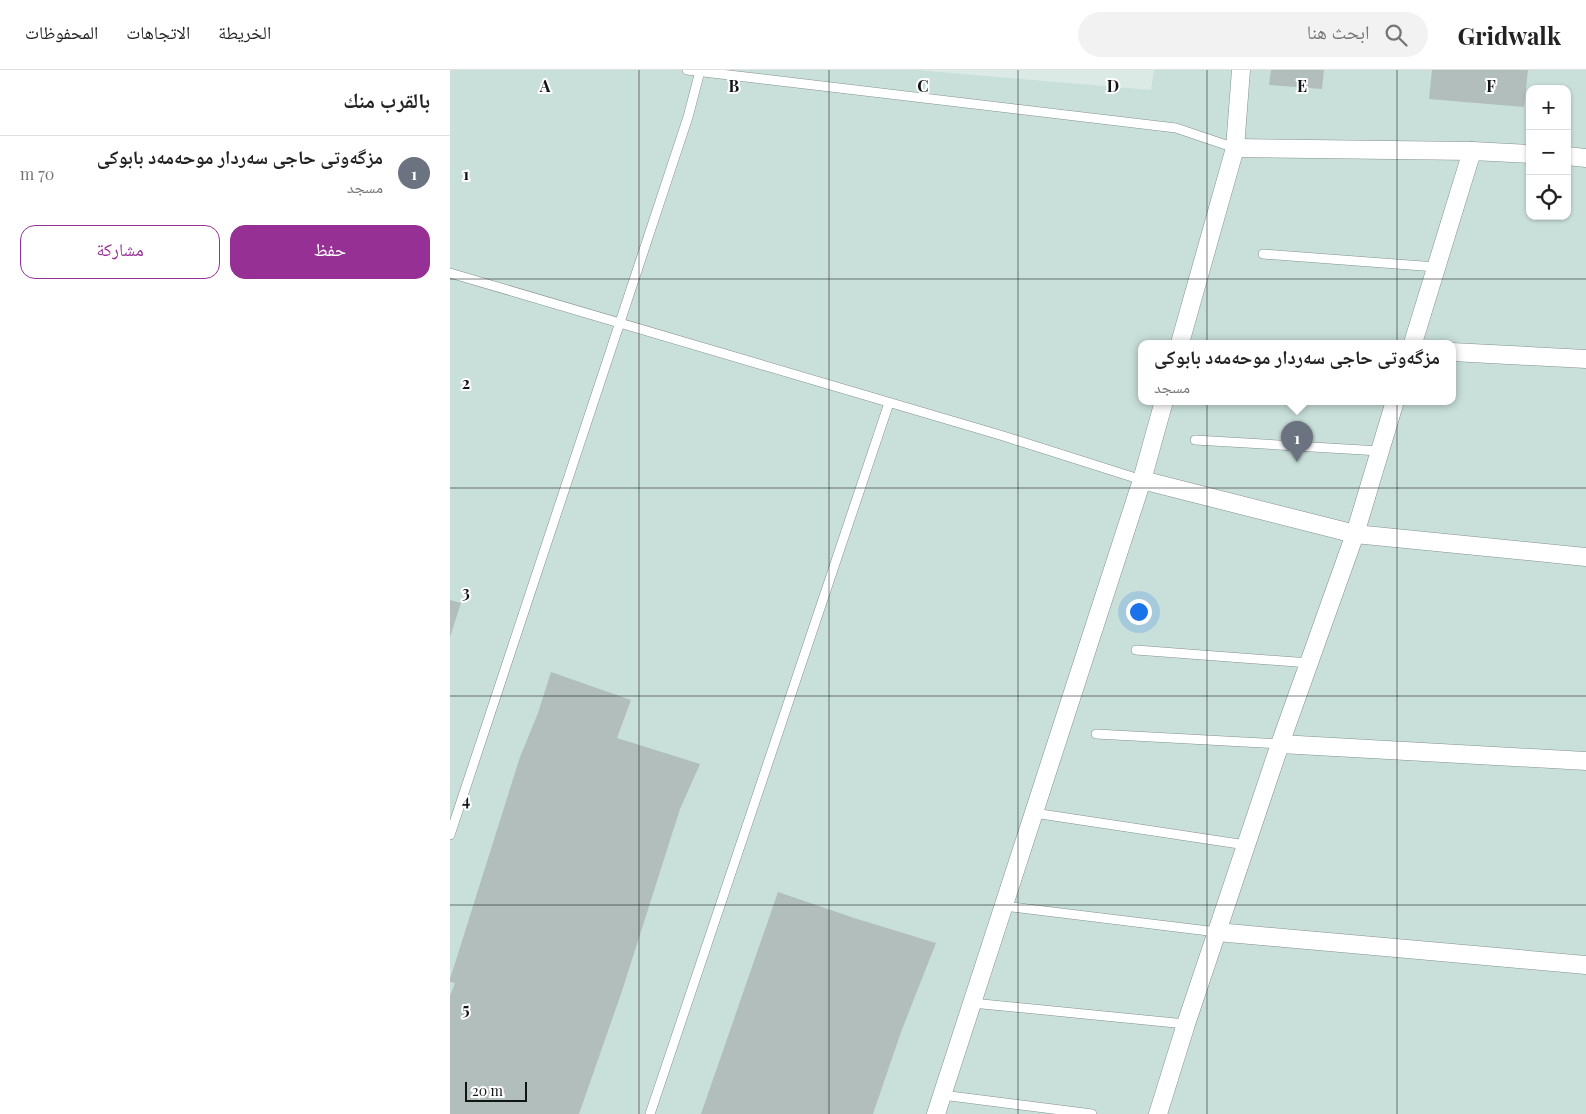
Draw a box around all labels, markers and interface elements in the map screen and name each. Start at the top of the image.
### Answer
search box [1078,12,1428,57]
text: ابحث هنا [1307,18,1370,44]
text: Gridwalk [1458,19,1561,51]
text: المحفوظات [25,20,98,44]
text: الاتجاهات [126,20,190,44]
text: الخريطة [218,20,271,44]
icon: search [1382,21,1410,49]
text: A [539,75,551,96]
text: B [729,75,740,96]
text: C [917,75,929,96]
text: D [1107,75,1119,96]
text: E [1297,75,1307,96]
text: F [1486,75,1496,96]
text: بالقرب منك [343,85,430,113]
map controls [1526,85,1571,220]
button: + [1526,85,1571,130]
button: − [1526,130,1571,175]
text: مزگەوتی حاجی سەردار موحەمەد بابوکی [97,143,383,169]
text: 70 m [20,163,54,184]
text: 1 [411,163,417,184]
text: 1 [463,163,469,184]
button: locate [1526,175,1571,220]
text: مسجد [347,176,383,197]
button: مشاركة [20,225,220,279]
button: حفظ [230,225,430,279]
popup [1138,340,1456,405]
text: مزگەوتی حاجی سەردار موحەمەد بابوکی [1154,343,1440,369]
text: 2 [462,372,470,393]
text: مسجد [1154,376,1190,397]
pin: 1 [1281,421,1313,462]
text: 3 [462,581,470,602]
your location [1126,599,1152,625]
text: 4 [462,789,470,810]
text: 5 [462,998,470,1019]
scale bar [465,1079,528,1102]
text: 20 m [472,1081,503,1100]

